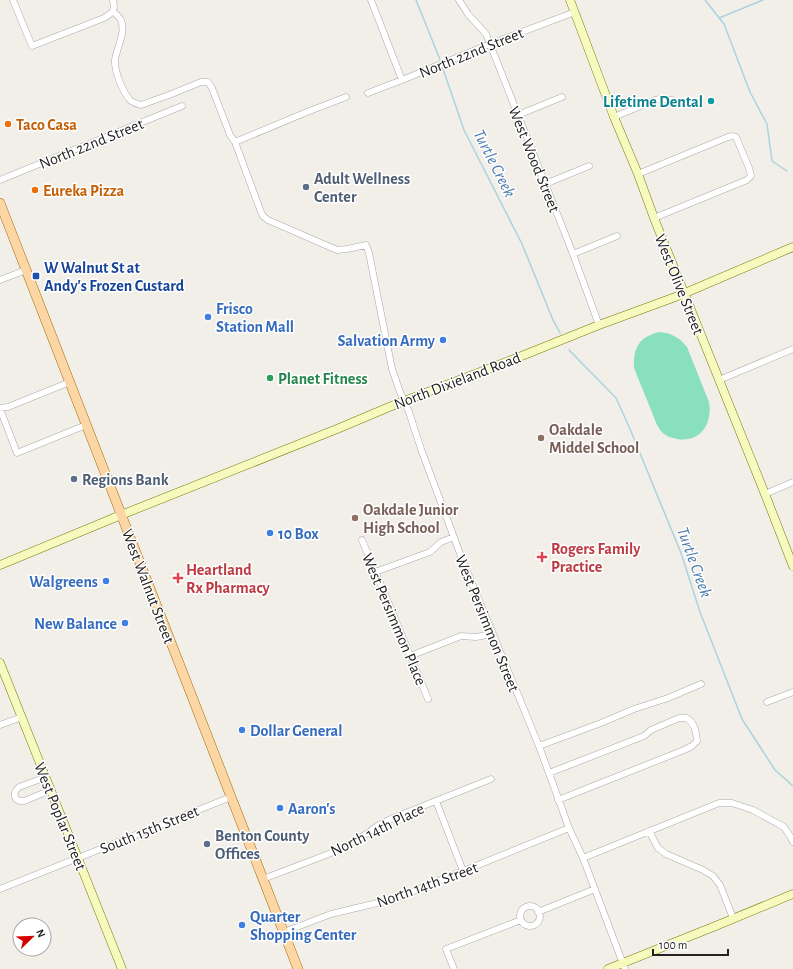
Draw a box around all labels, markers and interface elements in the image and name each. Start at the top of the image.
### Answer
street label: North 22nd Street [417,25,526,81]
place label: Lifetime Dental [603,94,703,110]
marker: Lifetime Dental [706,96,716,106]
street label: West Wood Street [506,104,563,215]
street label: North 22nd Street [37,116,146,172]
place label: Taco Casa [16,117,77,133]
marker: Taco Casa [3,119,13,129]
water label: Turtle Creek [470,127,519,200]
place label: Adult Wellness Center [314,171,410,205]
marker: Adult Wellness Center [301,182,311,192]
place label: Eureka Pizza [43,183,125,199]
marker: Eureka Pizza [30,185,40,195]
street label: West Olive Street [652,232,706,337]
place label: W Walnut St at Andy's Frozen Custard [44,260,185,295]
marker: W Walnut St at Andy's Frozen Custard [31,271,41,281]
place label: Frisco Station Mall [216,301,294,335]
marker: Frisco Station Mall [203,312,213,322]
place label: Salvation Army [338,333,436,350]
marker: Salvation Army [438,335,448,345]
street label: North Dixieland Road [392,349,523,412]
place label: Planet Fitness [278,371,368,387]
marker: Planet Fitness [265,373,275,383]
place label: Oakdale Middel School [549,422,639,456]
marker: Oakdale Middel School [536,433,546,443]
place label: Regions Bank [82,472,169,488]
marker: Regions Bank [69,474,79,484]
place label: Oakdale Junior High School [363,502,459,536]
marker: Oakdale Junior High School [350,513,360,523]
water label: Turtle Creek [674,525,715,600]
place label: 10 Box [278,526,319,542]
street label: West Walnut Street [119,527,177,646]
marker: 10 Box [265,528,275,538]
place label: Rogers Family Practice [551,541,641,575]
street label: West Persimmon Place [359,551,429,688]
marker: Rogers Family Practice [536,551,548,563]
street label: West Persimmon Street [452,553,522,694]
place label: Heartland Rx Pharmacy [186,562,271,597]
marker: Heartland Rx Pharmacy [173,573,183,583]
place label: Walgreens [29,574,98,590]
marker: Walgreens [101,576,111,586]
place label: New Balance [34,616,117,632]
marker: New Balance [120,618,130,628]
place label: Dollar General [250,723,343,739]
marker: Dollar General [237,725,247,735]
street label: West Poplar Street [31,760,89,873]
street label: North 14th Place [328,800,427,859]
place label: Aaron's [288,801,336,817]
street label: South 15th Street [98,803,201,857]
marker: Aaron's [275,803,285,813]
place label: Benton County Offices [215,828,310,862]
marker: Benton County Offices [202,839,212,849]
street label: North 14th Street [375,859,480,911]
place label: Quarter Shopping Center [250,909,357,943]
north arrow [12,917,52,957]
marker: Quarter Shopping Center [237,920,247,930]
text: N [34,928,47,939]
scale bar [653,931,728,957]
text: 100 m [659,939,687,951]

